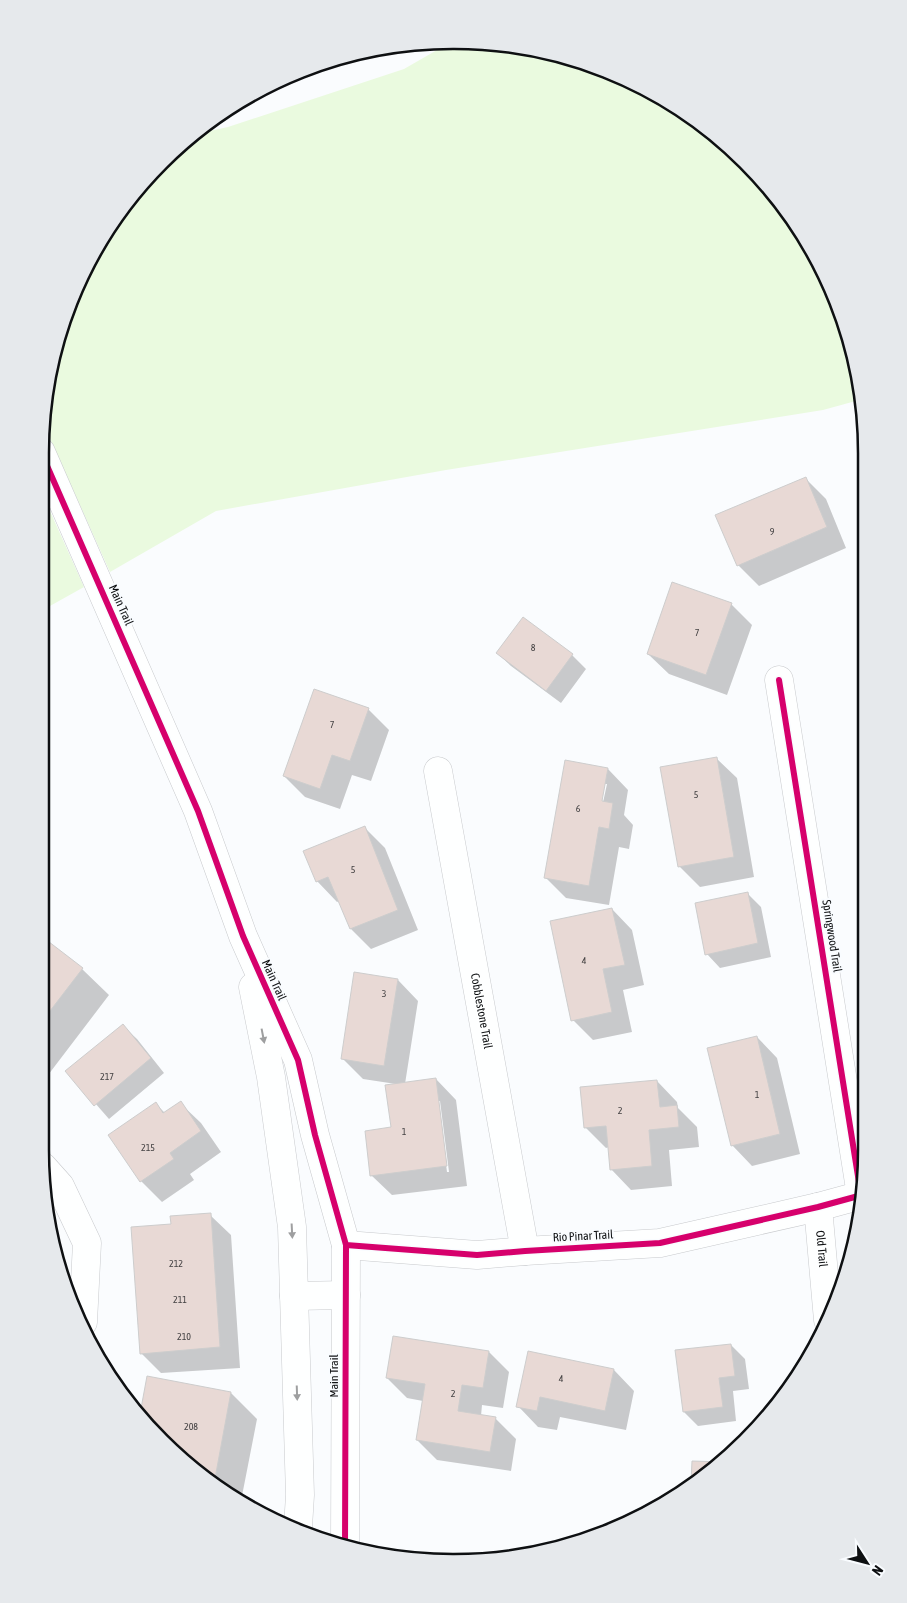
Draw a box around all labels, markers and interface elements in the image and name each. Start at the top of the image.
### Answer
house number: 9 [770,526,775,537]
street label: Main Trail [106,582,137,628]
house number: 7 [695,627,700,638]
house number: 8 [531,642,536,653]
house number: 7 [330,719,335,730]
house number: 5 [694,789,699,800]
house number: 6 [576,803,581,814]
house number: 5 [351,864,356,875]
street label: Springwood Trail [819,899,845,974]
house number: 4 [582,955,587,966]
street label: Main Trail [259,957,290,1003]
street label: Cobblestone Trail [468,972,495,1051]
house number: 3 [382,988,387,999]
one-way arrow [259,1028,267,1044]
house number: 217 [100,1071,114,1082]
house number: 1 [755,1089,760,1100]
house number: 2 [618,1105,623,1116]
house number: 1 [402,1126,407,1137]
house number: 215 [141,1142,155,1153]
one-way arrow [288,1223,296,1239]
street label: Rio Pinar Trail [552,1227,614,1245]
street label: Old Trail [813,1230,830,1269]
house number: 212 [169,1258,183,1269]
house number: 211 [173,1294,187,1305]
house number: 210 [177,1331,191,1342]
street label: Main Trail [327,1354,341,1398]
house number: 4 [559,1373,564,1384]
one-way arrow [293,1385,301,1401]
house number: 2 [451,1388,456,1399]
house number: 208 [184,1421,198,1432]
north arrow [842,1538,892,1588]
text: N [869,1563,886,1579]

